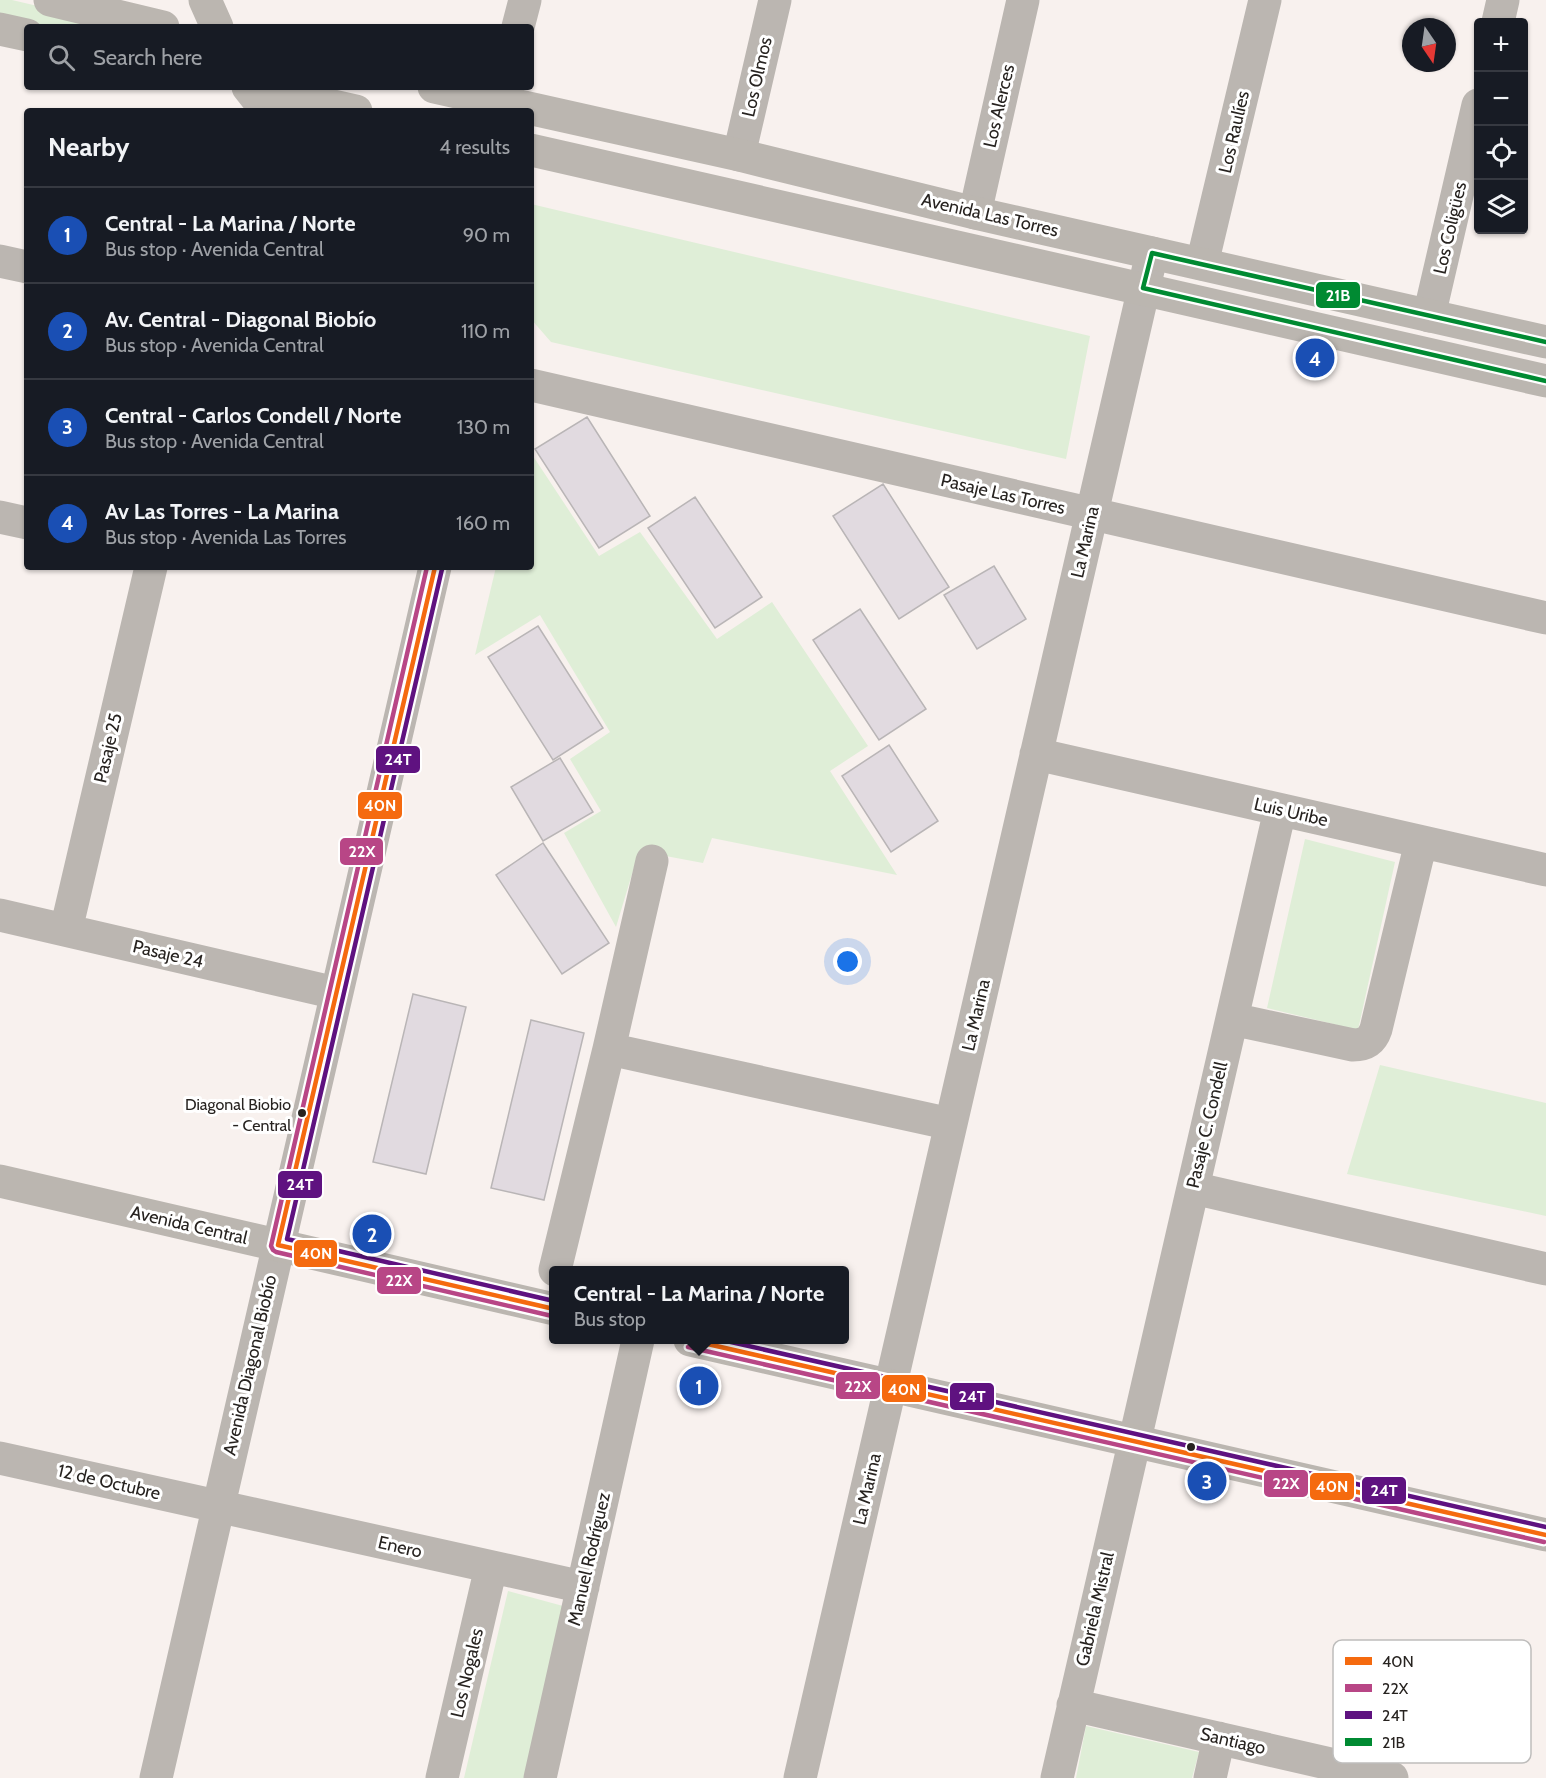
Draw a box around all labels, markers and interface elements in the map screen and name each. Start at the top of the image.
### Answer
north arrow [1402,18,1456,72]
map controls [1474,18,1528,234]
button: + [1474,18,1528,72]
search box [24,24,534,90]
street label: Los Olmos [737,35,777,119]
icon: search [45,41,78,74]
text: Search here [93,44,202,71]
street label: Los Alerces [979,62,1019,150]
button: − [1474,72,1528,126]
street label: Los Raulíes [1214,89,1254,175]
button: locate [1474,126,1528,180]
text: Nearby [48,131,129,163]
text: 4 results [439,135,510,159]
street label: Los Coligües [1429,180,1471,276]
button: layers [1474,180,1528,234]
street label: Avenida Las Torres [919,189,1061,241]
text: Central - La Marina / Norte [105,210,356,237]
text: 1 [64,223,71,247]
text: 90 m [463,223,510,247]
text: Bus stop · Avenida Central [105,237,324,261]
line badge: 21B [1315,281,1361,309]
text: 21B [1326,286,1350,305]
text: Av. Central - Diagonal Biobío [105,306,376,333]
text: 2 [62,319,73,343]
text: 110 m [461,319,510,343]
text: Bus stop · Avenida Central [105,333,324,357]
pin: 4 [1296,336,1334,380]
text: Central - Carlos Condell / Norte [105,402,401,429]
text: 3 [62,415,73,439]
text: 130 m [457,415,510,439]
text: Bus stop · Avenida Central [105,429,324,453]
street label: Pasaje Las Torres [939,469,1067,519]
text: Av Las Torres - La Marina [105,498,339,525]
street label: La Marina [1066,504,1104,580]
text: 4 [61,511,74,535]
text: 160 m [456,511,510,535]
text: Bus stop · Avenida Las Torres [105,525,346,549]
street label: Pasaje 25 [89,711,127,785]
line badge: 24T [375,745,421,774]
text: 24T [384,750,412,769]
line badge: 40N [357,791,403,820]
street label: Luis Uribe [1252,793,1330,831]
text: 40N [364,796,396,815]
line badge: 22X [339,837,384,866]
text: 22X [349,842,376,861]
street label: Pasaje 24 [131,935,205,973]
your location [833,947,862,976]
street label: La Marina [957,977,995,1053]
street label: Pasaje C. Condell [1182,1059,1232,1190]
place label: Diagonal Biobio - Central [185,1095,291,1135]
marker: Diagonal Biobio - Central [296,1107,308,1119]
line badge: 24T [277,1170,323,1199]
text: 24T [286,1175,314,1194]
street label: Avenida Central [128,1201,250,1249]
pin: 2 [352,1212,392,1256]
line badge: 40N [293,1239,338,1268]
text: 40N [300,1244,332,1263]
line badge: 22X [376,1266,422,1295]
popup [549,1266,849,1344]
text: 22X [386,1271,413,1290]
street label: Avenida Diagonal Biobío [219,1273,281,1457]
text: Central - La Marina / Norte [574,1280,824,1307]
text: Bus stop [574,1307,646,1331]
pin: 1 [680,1364,718,1408]
line badge: 22X [835,1371,881,1400]
line badge: 40N [881,1374,927,1403]
text: 22X [845,1377,872,1396]
text: 40N [888,1380,920,1399]
line badge: 24T [949,1382,995,1411]
text: 24T [958,1387,986,1406]
unlabelled marker [1185,1441,1197,1453]
street label: La Marina [848,1451,886,1527]
pin: 3 [1188,1458,1226,1504]
street label: 12 de Octubre [56,1460,162,1504]
line badge: 22X [1263,1469,1309,1498]
line badge: 40N [1309,1472,1355,1501]
text: 22X [1273,1474,1300,1493]
line badge: 24T [1361,1476,1407,1505]
text: 40N [1316,1477,1348,1496]
text: 24T [1370,1481,1398,1500]
street label: Manuel Rodríguez [563,1490,615,1628]
street label: Enero [376,1531,424,1563]
street label: Gabriela Mistral [1071,1549,1119,1668]
street label: Los Nogales [446,1626,488,1720]
legend [1333,1640,1531,1763]
text: 40N [1382,1652,1414,1671]
text: 22X [1382,1679,1409,1698]
text: 24T [1382,1706,1408,1725]
street label: Santiago [1198,1723,1268,1759]
text: 21B [1382,1733,1406,1752]

